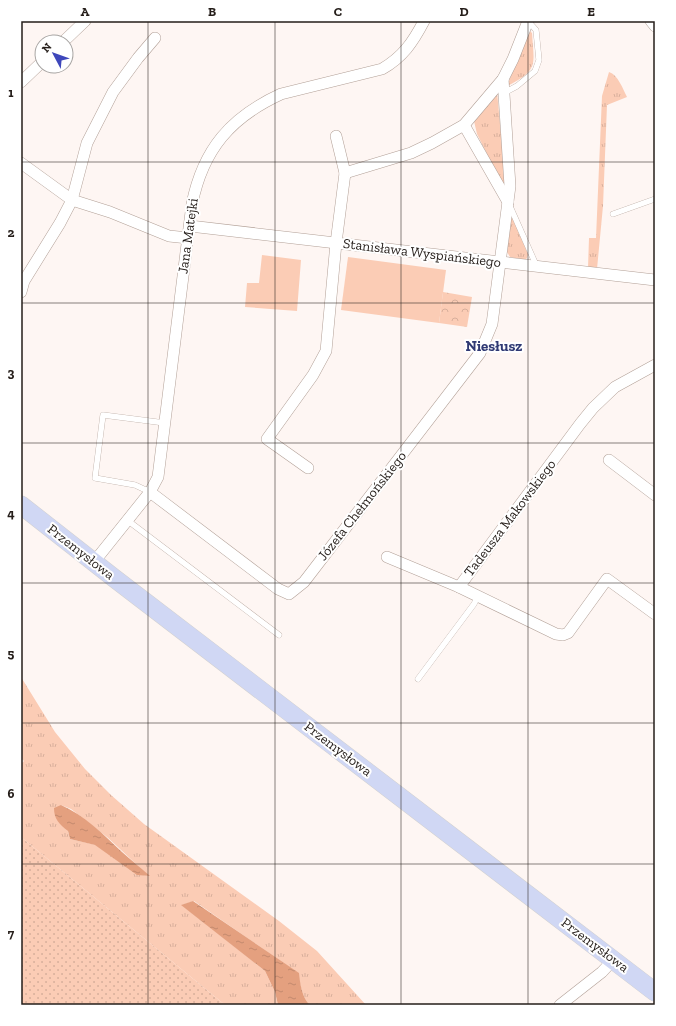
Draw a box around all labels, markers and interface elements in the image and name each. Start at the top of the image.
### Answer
text: A [81,4,90,19]
text: B [208,4,216,19]
text: C [334,4,342,19]
text: D [459,4,469,19]
text: E [587,4,595,19]
north arrow [34,34,74,74]
text: N [39,40,55,55]
text: 1 [8,85,14,100]
street label: Jana Matejki [174,197,202,275]
text: 2 [8,225,15,240]
street label: Stanisława Wyspiańskiego [342,235,502,271]
district label: Niesłusz [466,337,522,355]
text: 3 [8,365,15,380]
street label: Józefa Chełmońskiego [314,448,410,564]
street label: Tadeusza Makowskiego [460,456,560,580]
text: 4 [7,506,15,521]
street label: Przemysłowa [44,521,118,584]
text: 5 [8,646,15,661]
street label: Przemysłowa [301,718,375,780]
text: 6 [8,786,15,801]
street label: Przemysłowa [558,914,632,976]
text: 7 [8,926,15,941]

